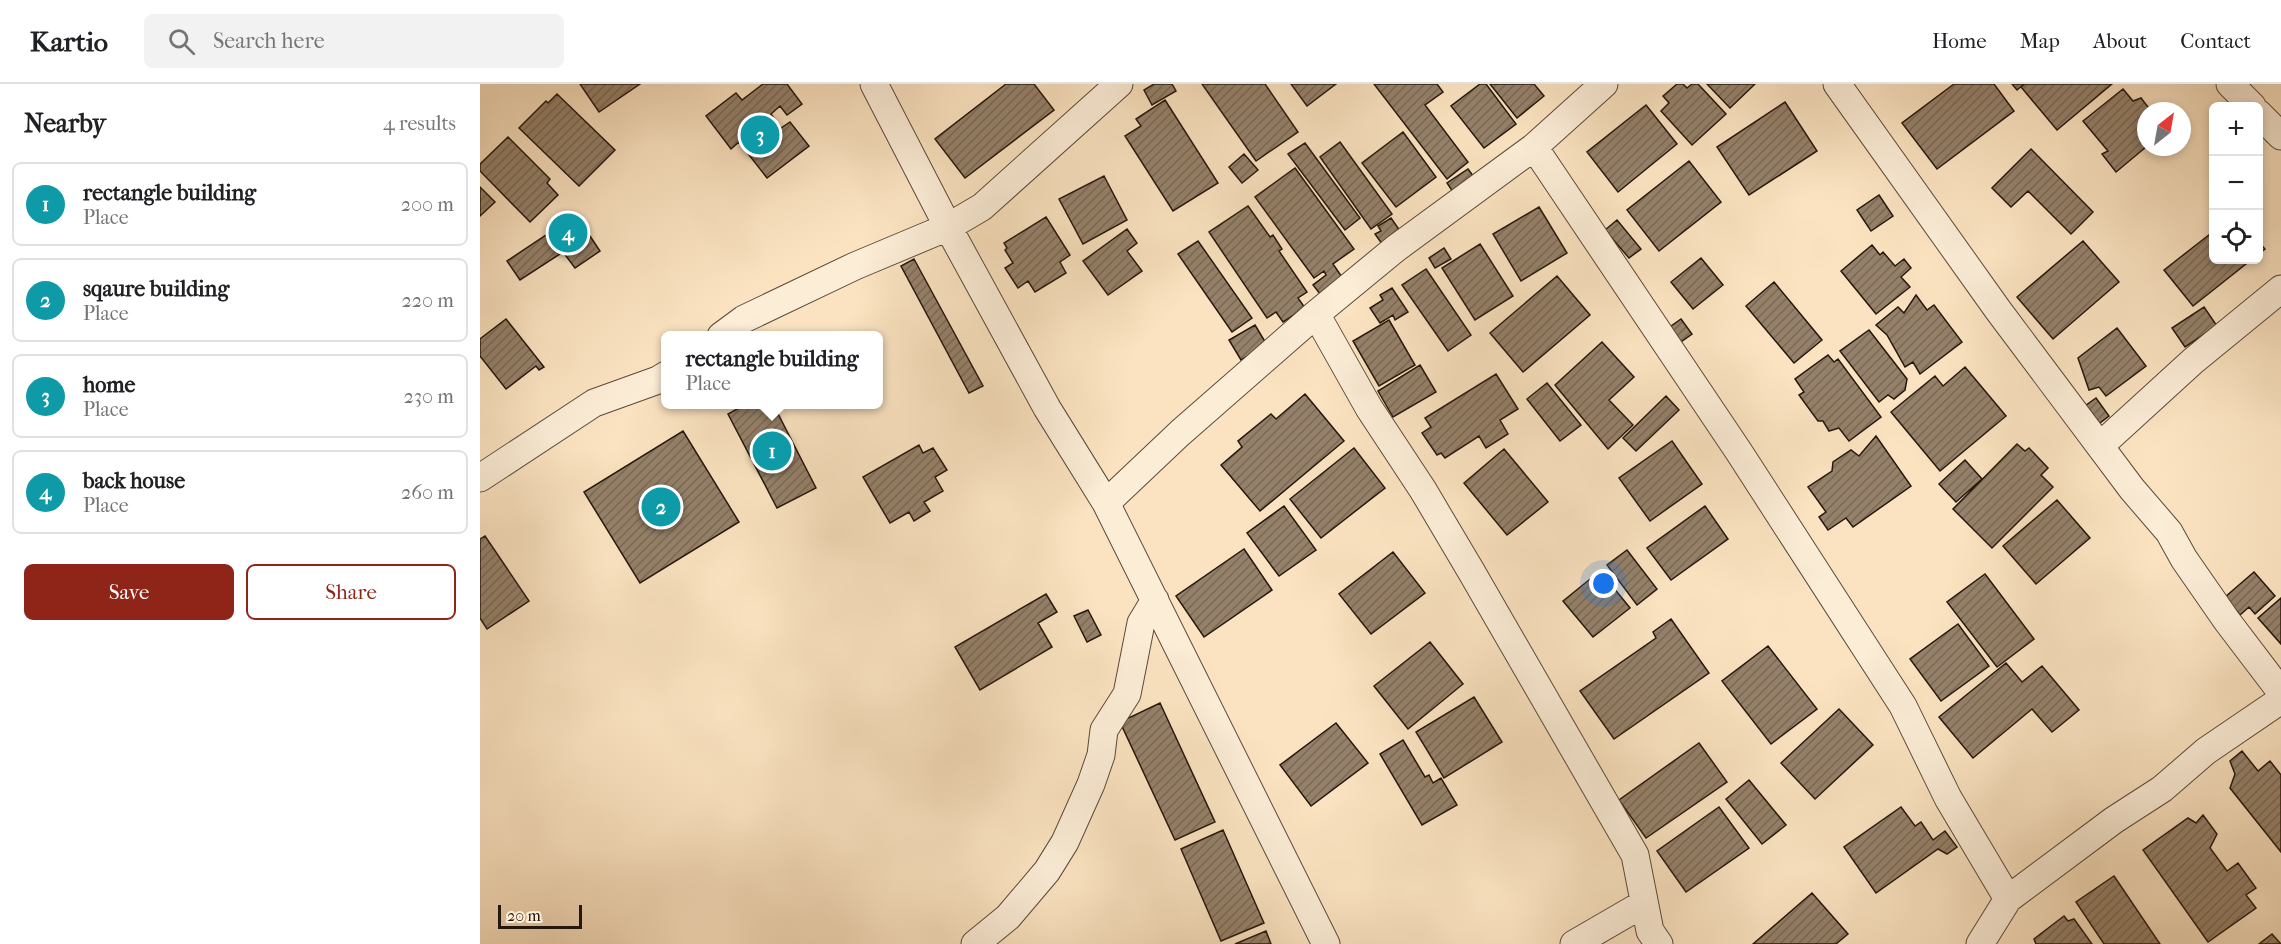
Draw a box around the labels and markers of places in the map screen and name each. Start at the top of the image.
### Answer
pin: 3 [740,112,780,158]
pin: 4 [548,210,587,256]
pin: 1 [752,428,792,473]
pin: 2 [642,484,681,530]

